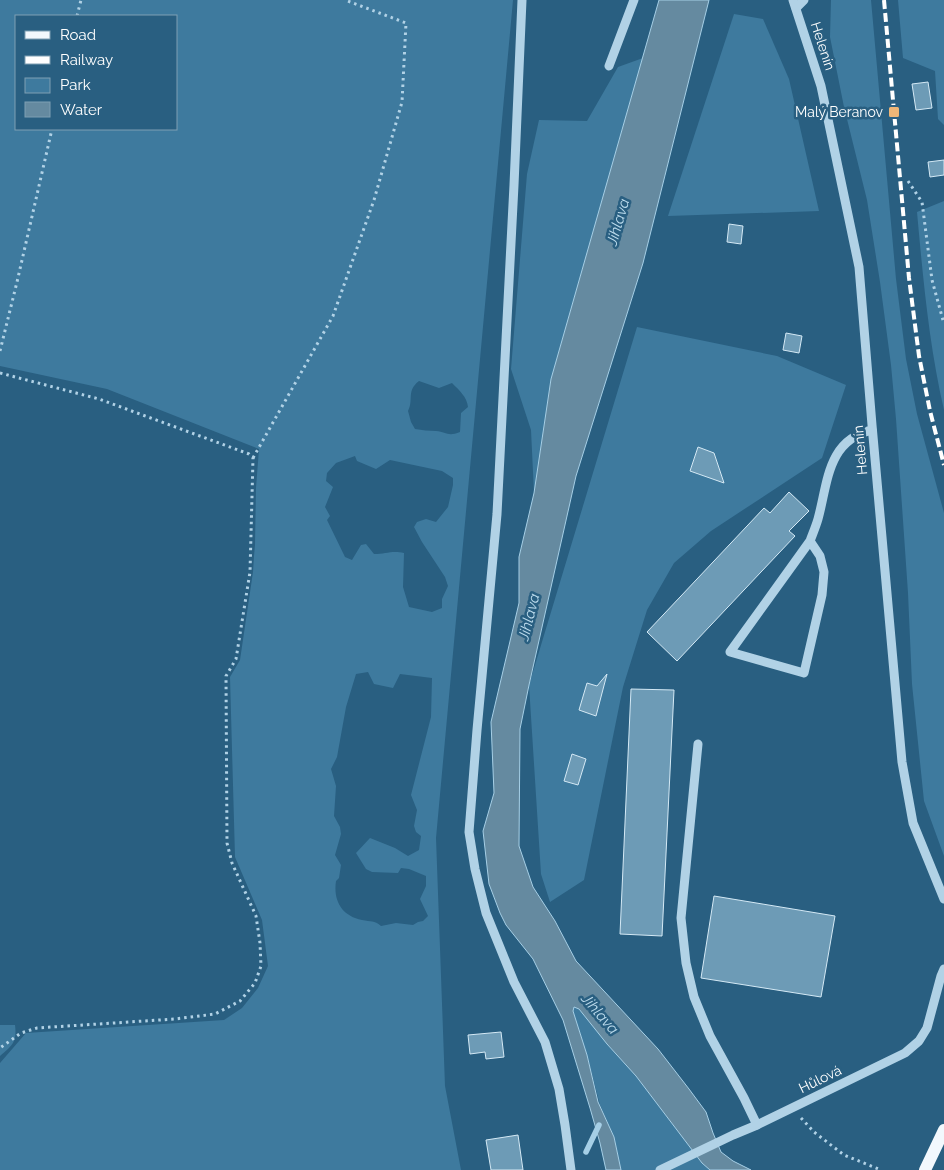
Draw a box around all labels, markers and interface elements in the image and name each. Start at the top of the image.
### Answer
legend [15,15,178,130]
street label: Helenín [808,20,838,72]
text: Road [60,26,96,44]
text: Railway [60,51,113,69]
text: Park [60,76,91,94]
text: Water [60,101,103,119]
place label: Malý Beranov [795,104,884,120]
marker: Malý Beranov [887,105,901,119]
water label: Jihlava [603,197,633,248]
street label: Helenín [850,424,870,476]
water label: Jihlava [514,592,544,643]
water label: Jihlava [577,989,622,1038]
street label: Hůlová [796,1062,844,1096]

